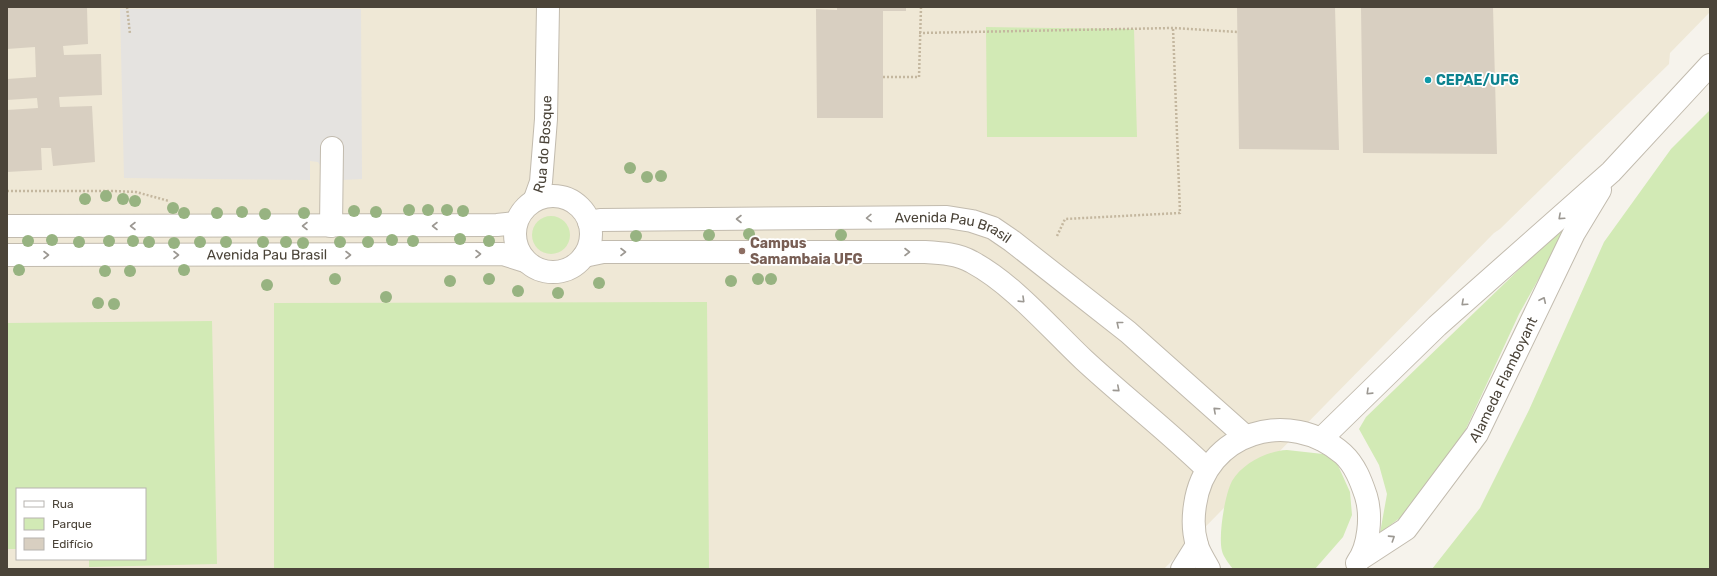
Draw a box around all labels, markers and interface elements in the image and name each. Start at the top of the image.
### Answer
place label: CEPAE/UFG [1436,72,1519,89]
marker: CEPAE/UFG [1423,75,1433,85]
street label: Rua do Bosque [529,95,555,195]
street label: Avenida Pau Brasil [895,209,1015,247]
one-way arrow [1558,212,1566,219]
one-way arrow [866,214,872,222]
one-way arrow [736,215,742,223]
one-way arrow [130,222,136,230]
one-way arrow [302,222,308,230]
one-way arrow [432,222,438,230]
place label: Campus Samambaia UFG [750,235,863,268]
street label: Avenida Pau Brasil [207,246,327,263]
marker: Campus Samambaia UFG [737,246,747,256]
one-way arrow [620,248,626,256]
one-way arrow [904,248,910,256]
one-way arrow [475,250,481,258]
one-way arrow [43,251,49,259]
one-way arrow [173,251,179,259]
one-way arrow [345,251,351,259]
one-way arrow [1017,295,1025,303]
one-way arrow [1538,297,1546,305]
one-way arrow [1461,298,1469,305]
street label: Alameda Flamboyant [1465,314,1541,446]
one-way arrow [1116,322,1123,329]
one-way arrow [1112,384,1120,391]
one-way arrow [1366,387,1374,395]
one-way arrow [1213,408,1221,415]
legend [16,488,146,560]
text: Rua [52,497,74,511]
text: Parque [52,517,92,531]
one-way arrow [1388,535,1395,543]
text: Edifício [52,537,93,551]

